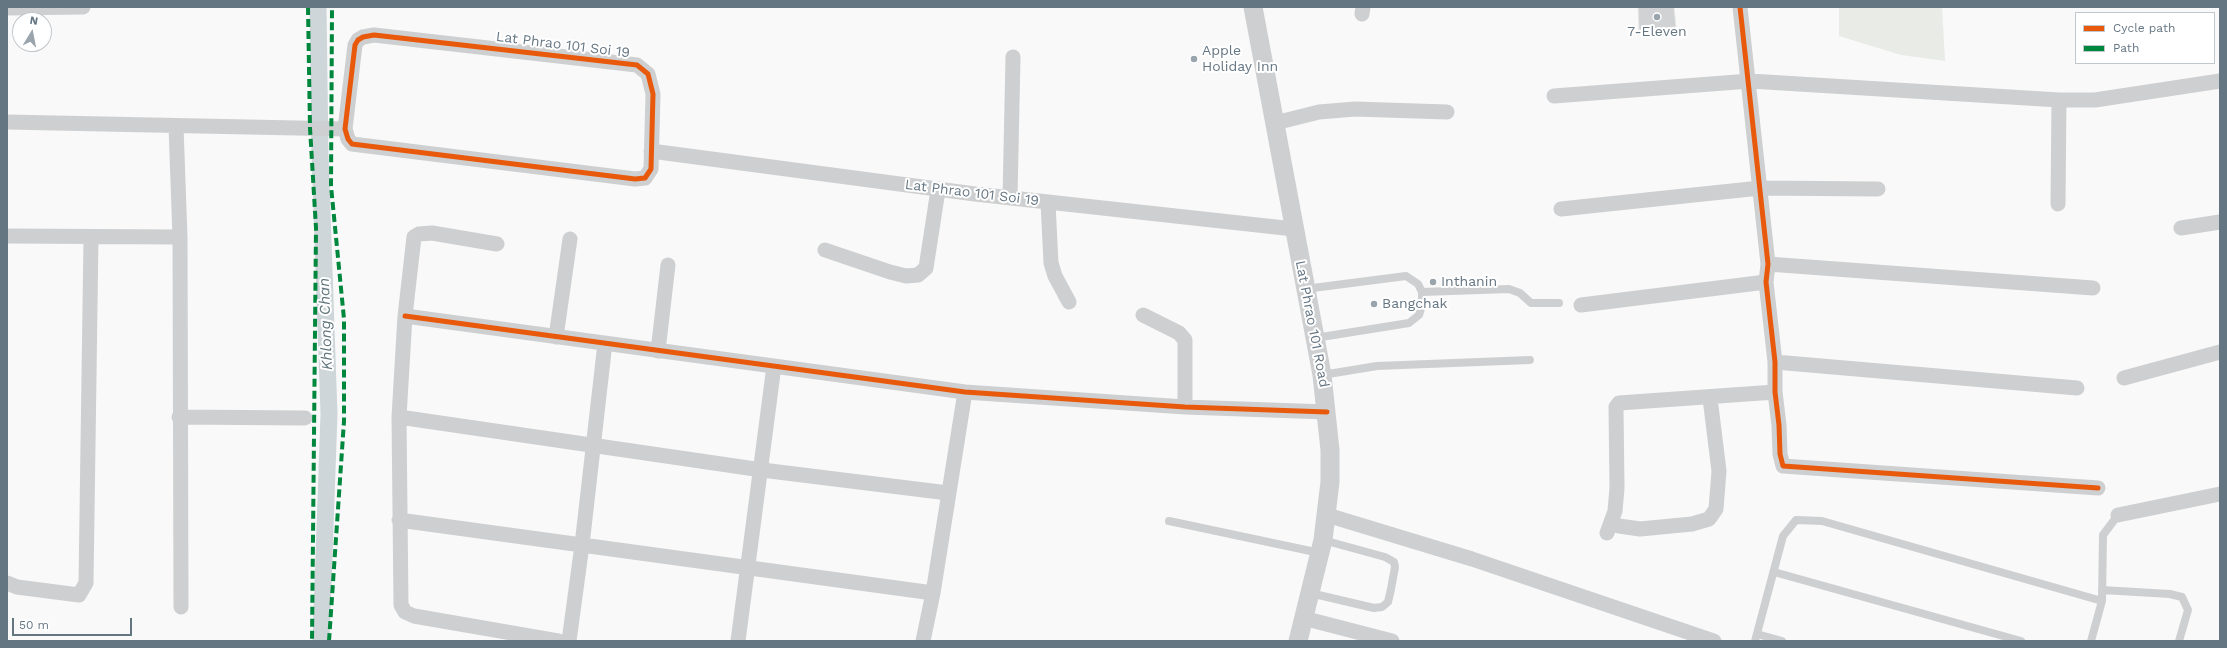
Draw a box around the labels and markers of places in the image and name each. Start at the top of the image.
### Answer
marker: 7-Eleven [1652,12,1662,22]
place label: 7-Eleven [1627,24,1687,40]
place label: Apple Holiday Inn [1202,43,1278,76]
marker: Apple Holiday Inn [1189,54,1199,64]
place label: Inthanin [1441,274,1497,290]
marker: Inthanin [1428,277,1438,287]
place label: Bangchak [1382,296,1448,312]
marker: Bangchak [1369,299,1379,309]

